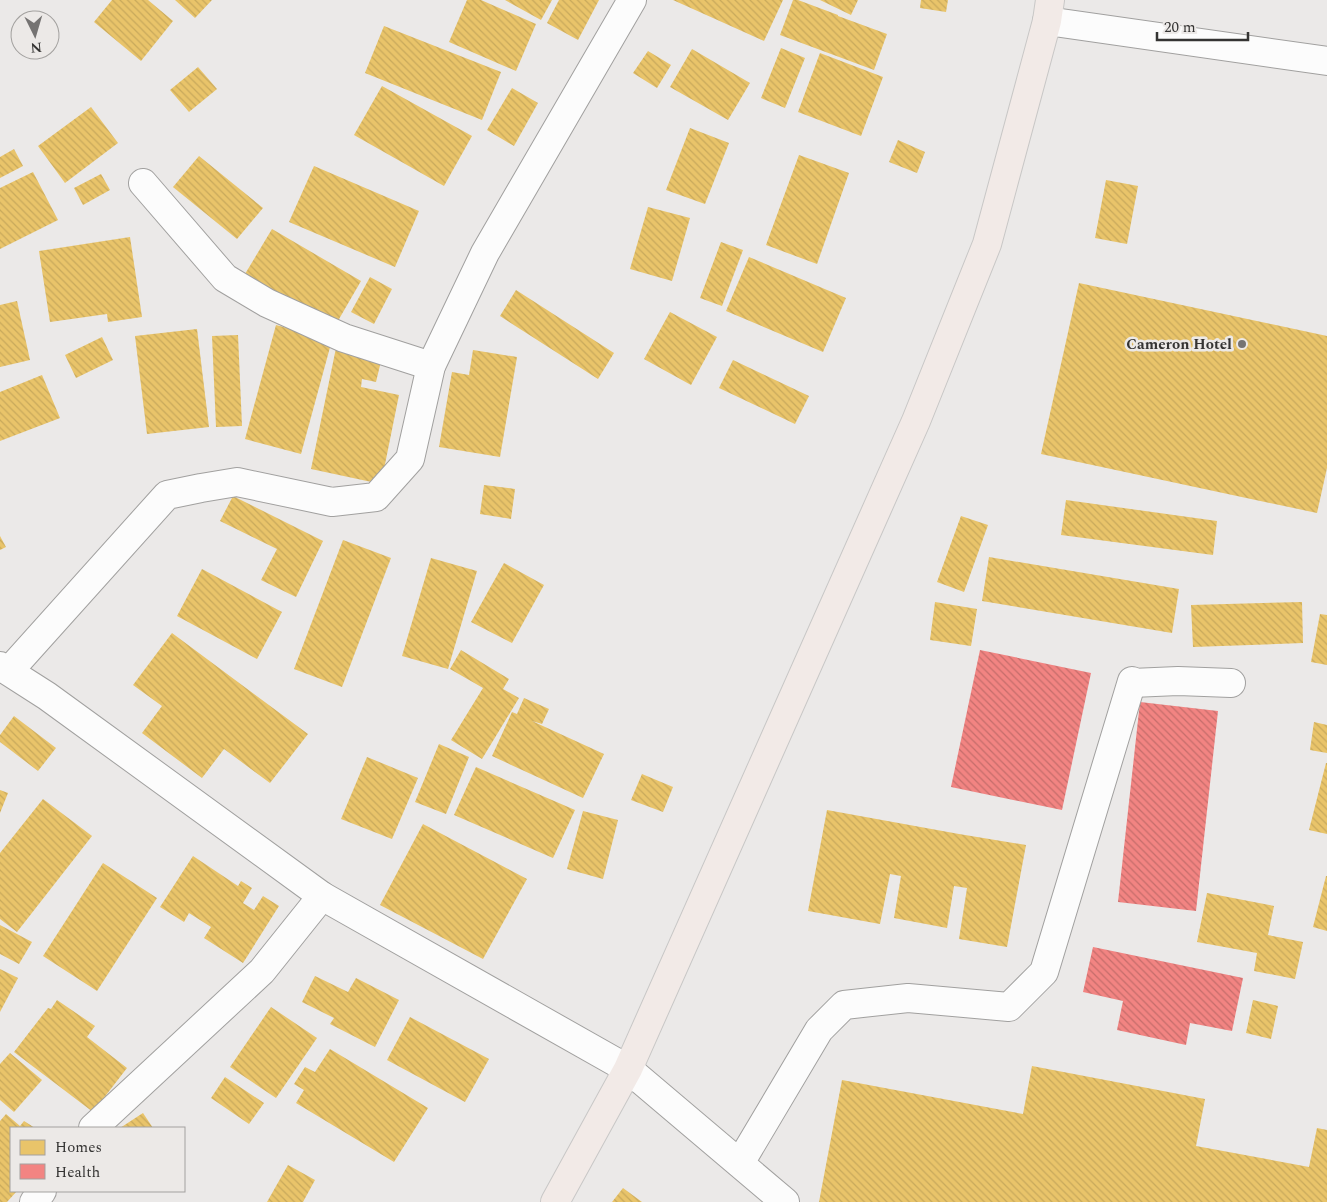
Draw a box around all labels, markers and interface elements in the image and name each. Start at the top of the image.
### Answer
north arrow [10,10,60,60]
scale bar [1157,10,1248,42]
text: 20 m [1164,16,1196,39]
text: N [29,36,43,58]
place label: Cameron Hotel [1126,333,1232,356]
marker: Cameron Hotel [1236,338,1248,350]
legend [10,1127,185,1192]
text: Homes [55,1136,102,1159]
text: Health [55,1161,100,1184]

